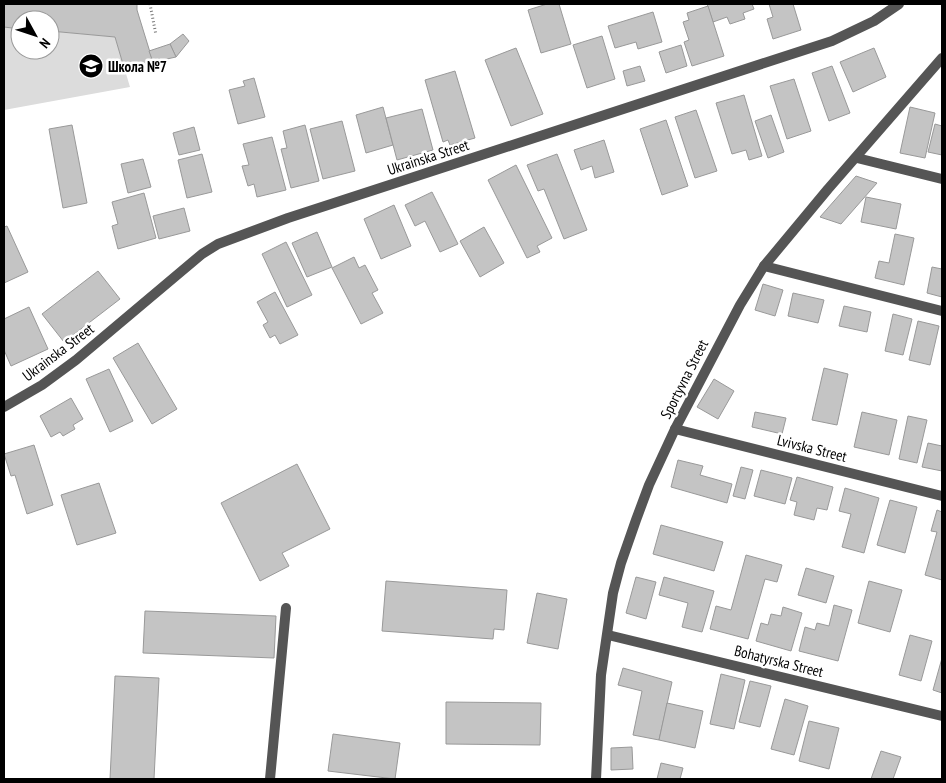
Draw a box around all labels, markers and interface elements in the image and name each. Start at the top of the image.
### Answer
north arrow [10,10,60,60]
text: N [36,35,54,52]
school or university icon: Школа №7 [78,53,104,79]
place label: Школа №7 [108,57,167,76]
street label: Ukrainska Street [385,135,471,179]
street label: Ukrainska Street [18,319,98,385]
street label: Sportyvna Street [656,336,712,422]
street label: Lvivska Street [775,430,849,466]
street label: Bohatyrska Street [733,641,825,681]

